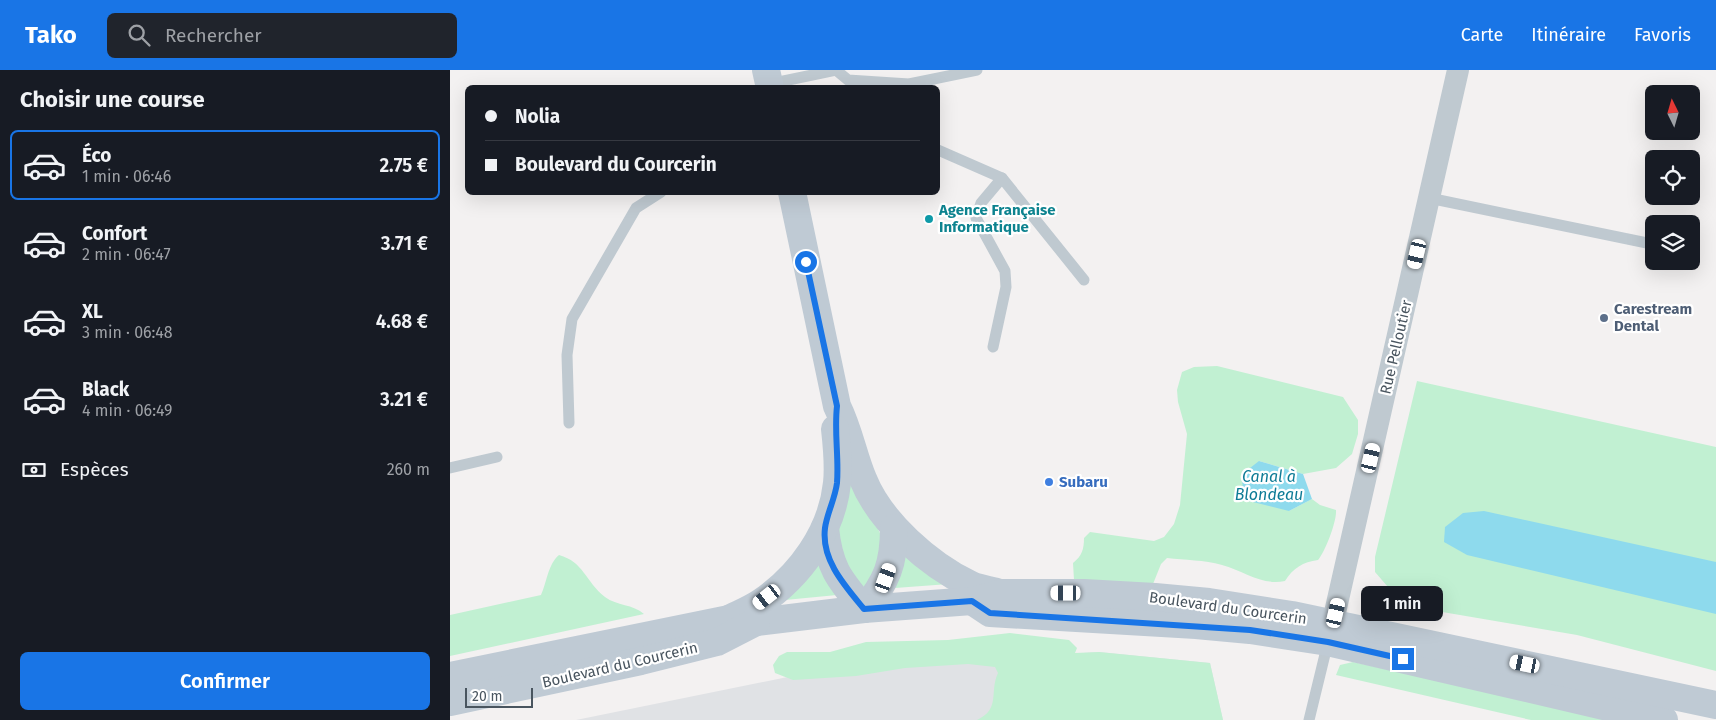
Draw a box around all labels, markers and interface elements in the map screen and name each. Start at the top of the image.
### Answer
search box [107,13,457,58]
text: Tako [25,21,77,49]
icon: search [125,21,153,49]
text: Rechercher [165,24,262,47]
text: Carte [1461,24,1503,46]
text: Itinéraire [1531,24,1606,46]
text: Favoris [1634,24,1691,46]
north arrow [1645,85,1700,140]
map controls [1645,85,1700,270]
text: Choisir une course [20,86,205,113]
text: Nolia [515,105,560,128]
icon: car [22,143,67,188]
text: Éco [82,144,111,167]
button: locate [1645,150,1700,205]
text: Boulevard du Courcerin [515,153,717,176]
text: 2.75 € [379,154,428,177]
text: 1 min · 06:46 [82,167,171,186]
place label: Agence Française Informatique [938,201,1056,236]
marker: Agence Française Informatique [923,213,935,225]
button: layers [1645,215,1700,270]
icon: car [22,221,67,266]
text: Confort [82,222,147,245]
text: 3.71 € [381,232,428,255]
car [1406,238,1427,270]
text: 2 min · 06:47 [82,245,171,264]
route start [795,251,817,273]
street label: Rue Pelloutier [1376,298,1416,396]
icon: car [22,299,67,344]
text: XL [82,300,103,323]
place label: Carestream Dental [1614,300,1692,335]
text: 4.68 € [376,310,428,333]
marker: Carestream Dental [1598,312,1610,324]
text: 3 min · 06:48 [82,323,173,342]
icon: car [22,377,67,422]
text: Black [82,378,129,401]
text: 3.21 € [380,388,428,411]
text: 4 min · 06:49 [82,401,172,420]
car [1360,442,1381,474]
icon: cash [20,456,48,484]
text: Espèces [60,458,129,481]
text: 260 m [387,460,430,479]
water label: Canal à Blondeau [1235,467,1303,504]
place label: Subaru [1059,473,1108,491]
marker: Subaru [1043,476,1055,488]
car [873,561,898,595]
car [750,582,783,612]
car [1051,586,1081,601]
callout: 1 min [1362,586,1444,622]
street label: Boulevard du Courcerin [1148,588,1308,628]
text: 1 min [1383,594,1421,613]
car [1325,597,1346,629]
street label: Boulevard du Courcerin [540,638,700,692]
route end [1392,648,1414,670]
button: Confirmer [20,652,430,710]
car [1508,654,1541,674]
scale bar [465,685,532,708]
text: 20 m [472,688,502,705]

